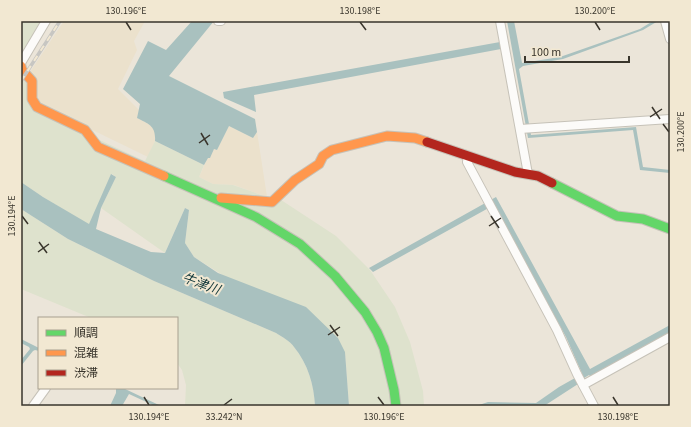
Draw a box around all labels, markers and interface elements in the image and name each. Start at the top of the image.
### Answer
text: 130.196°E [106,4,146,18]
text: 130.198°E [340,4,380,18]
text: 130.200°E [575,4,615,18]
scale bar [525,38,629,64]
text: 100 m [531,44,561,61]
text: 130.200°E [674,112,688,152]
text: 130.194°E [5,196,19,236]
water label: 牛津川 [180,269,224,300]
legend [38,317,178,389]
text: 順調 [74,325,98,342]
text: 混雑 [74,345,98,362]
text: 渋滞 [74,365,98,382]
text: 130.194°E [129,410,169,424]
text: 33.242°N [205,410,243,424]
text: 130.196°E [364,410,404,424]
text: 130.198°E [598,410,638,424]

